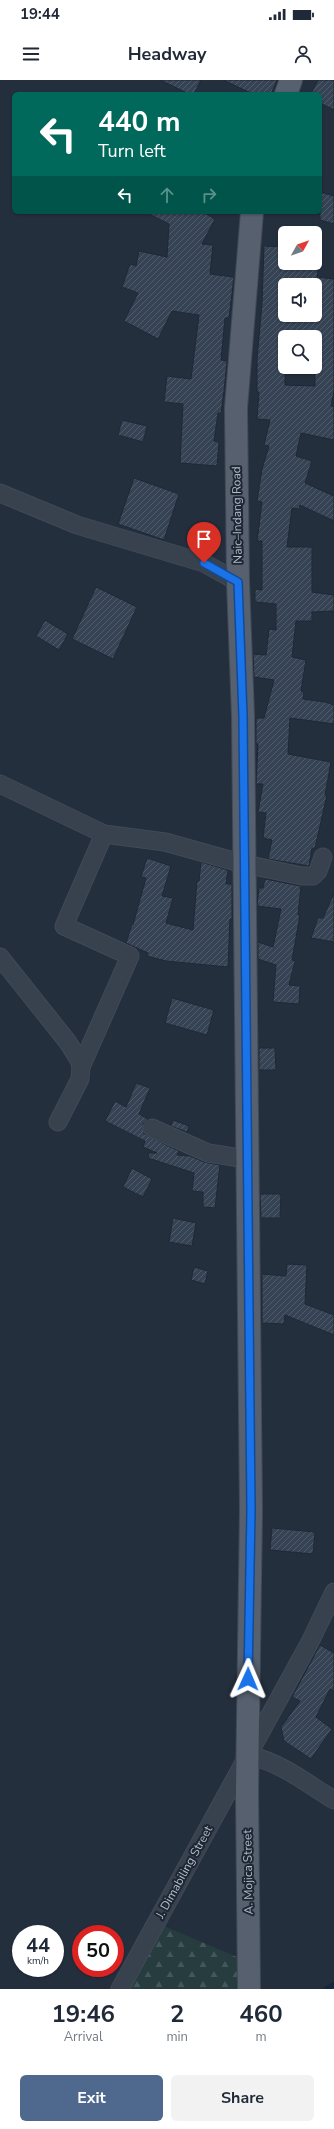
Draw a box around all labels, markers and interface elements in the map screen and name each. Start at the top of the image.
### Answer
text: 19:44 [20,4,60,24]
text: Headway [128,42,206,66]
icon: menu [20,43,42,65]
icon: person [292,43,314,65]
text: 440 m [98,103,181,141]
icon: left [32,108,84,160]
text: Turn left [98,139,166,163]
icon: left [114,184,136,206]
icon: ahead [156,184,178,206]
icon: right [198,184,220,206]
north arrow [278,226,322,270]
map controls [278,226,322,374]
button: sound [278,278,322,322]
button: search [278,330,322,374]
street label: Naic–Indang Road [228,466,246,564]
pin [187,522,221,563]
icon: arrive [193,528,215,550]
position arrow [227,1658,269,1700]
street label: J. Dimabiling Street [151,1822,217,1922]
street label: A. Mojica Street [239,1829,257,1915]
speed limit sign: 50 [72,1925,124,1977]
text: 44 [26,1932,50,1959]
text: km/h [27,1954,49,1968]
text: 19:46 [51,1998,115,2030]
text: 2 [170,1998,184,2030]
text: 460 [239,1998,283,2030]
text: Arrival [64,2028,103,2046]
text: min [166,2028,188,2046]
text: m [255,2028,267,2046]
button: Exit [20,2075,163,2121]
button: Share [171,2075,314,2121]

